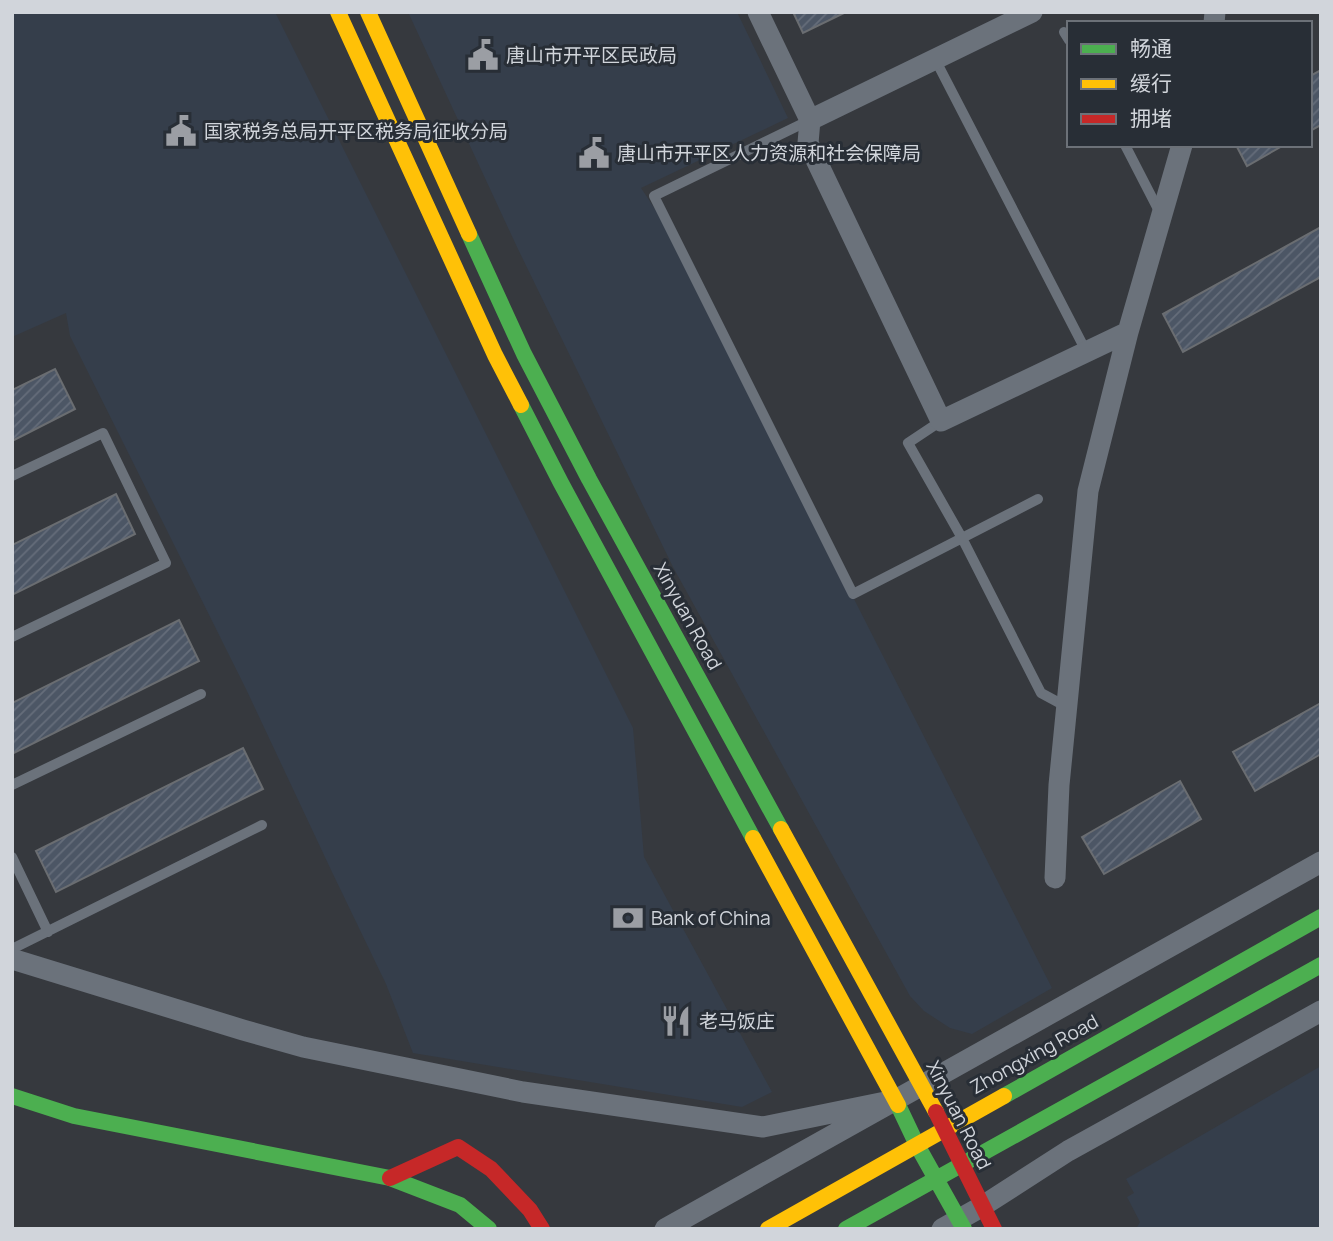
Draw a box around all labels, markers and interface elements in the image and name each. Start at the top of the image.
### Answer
legend [1067,21,1312,147]
text: 畅通 [1130,34,1172,62]
public building icon: 唐山市开平区民政局 [466,38,500,72]
place label: 唐山市开平区民政局 [506,42,677,68]
text: 缓行 [1130,69,1172,97]
text: 拥堵 [1130,104,1172,132]
public building icon: 国家税务总局开平区税务局征收分局 [164,114,198,148]
place label: 国家税务总局开平区税务局征收分局 [204,118,508,144]
public building icon: 唐山市开平区人力资源和社会保障局 [577,136,611,170]
place label: 唐山市开平区人力资源和社会保障局 [617,140,921,166]
street label: Xinyuan Road [648,558,728,674]
bank icon: Bank of China [611,901,645,935]
place label: Bank of China [651,905,771,931]
restaurant icon: 老马饭庄 [659,1004,693,1038]
place label: 老马饭庄 [699,1008,775,1034]
street label: Zhongxing Road [965,1008,1103,1100]
street label: Xinyuan Road [920,1056,998,1174]

